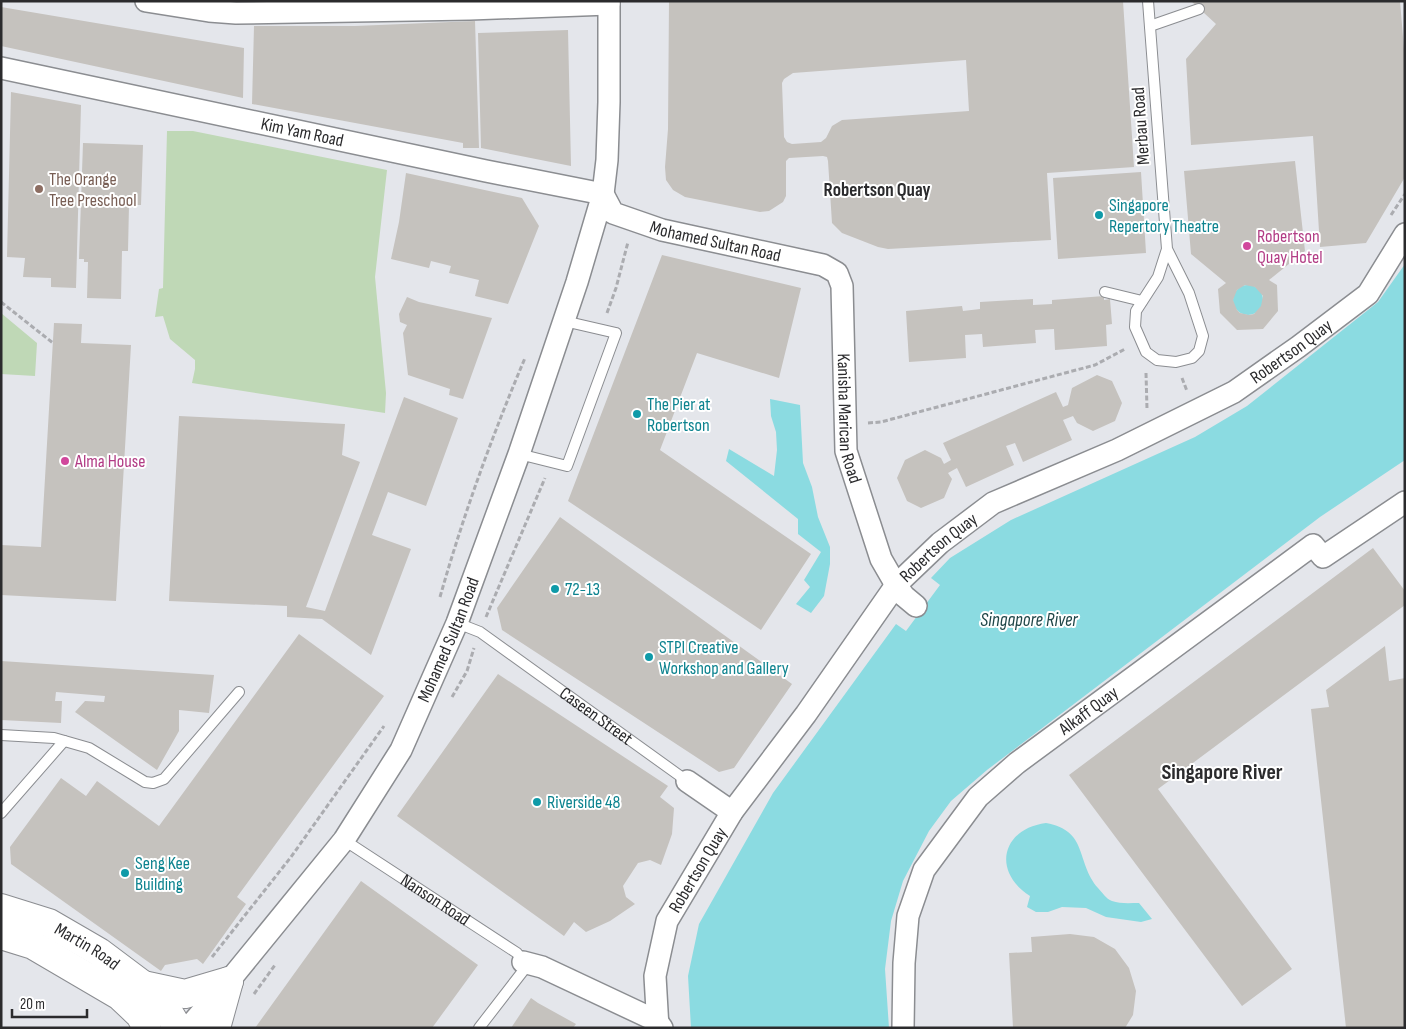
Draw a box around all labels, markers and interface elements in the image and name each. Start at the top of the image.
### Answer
street label: Merbau Road [1128,86,1154,166]
street label: Kim Yam Road [259,113,346,151]
place label: The Orange Tree Preschool [49,169,137,211]
district label: Robertson Quay [824,179,931,202]
marker: The Orange Tree Preschool [33,183,45,195]
place label: Singapore Repertory Theatre [1109,195,1219,237]
marker: Singapore Repertory Theatre [1093,209,1105,221]
street label: Mohamed Sultan Road [647,216,783,266]
place label: Robertson Quay Hotel [1257,226,1323,268]
marker: Robertson Quay Hotel [1241,240,1253,252]
street label: Robertson Quay [1246,315,1336,388]
street label: Kanisha Marican Road [833,353,866,486]
place label: The Pier at Robertson [647,394,711,436]
marker: The Pier at Robertson [631,408,643,420]
place label: Alma House [74,451,145,472]
marker: Alma House [59,455,71,467]
street label: Robertson Quay [895,508,981,587]
street label: Mohamed Sultan Road [413,574,483,705]
place label: 72-13 [565,579,600,600]
marker: 72-13 [549,583,561,595]
water label: Singapore River [980,609,1078,632]
place label: STPI Creative Workshop and Gallery [659,637,789,679]
marker: STPI Creative Workshop and Gallery [643,651,655,663]
street label: Caseen Street [556,682,637,749]
street label: Alkaff Quay [1054,682,1122,740]
district label: Singapore River [1161,759,1283,786]
place label: Riverside 48 [547,792,621,813]
marker: Riverside 48 [531,796,543,808]
street label: Robertson Quay [664,823,731,916]
place label: Seng Kee Building [135,853,190,895]
marker: Seng Kee Building [119,867,131,879]
street label: Nanson Road [397,869,474,930]
street label: Martin Road [51,918,124,974]
scale bar [12,986,88,1018]
text: 20 m [20,995,45,1014]

